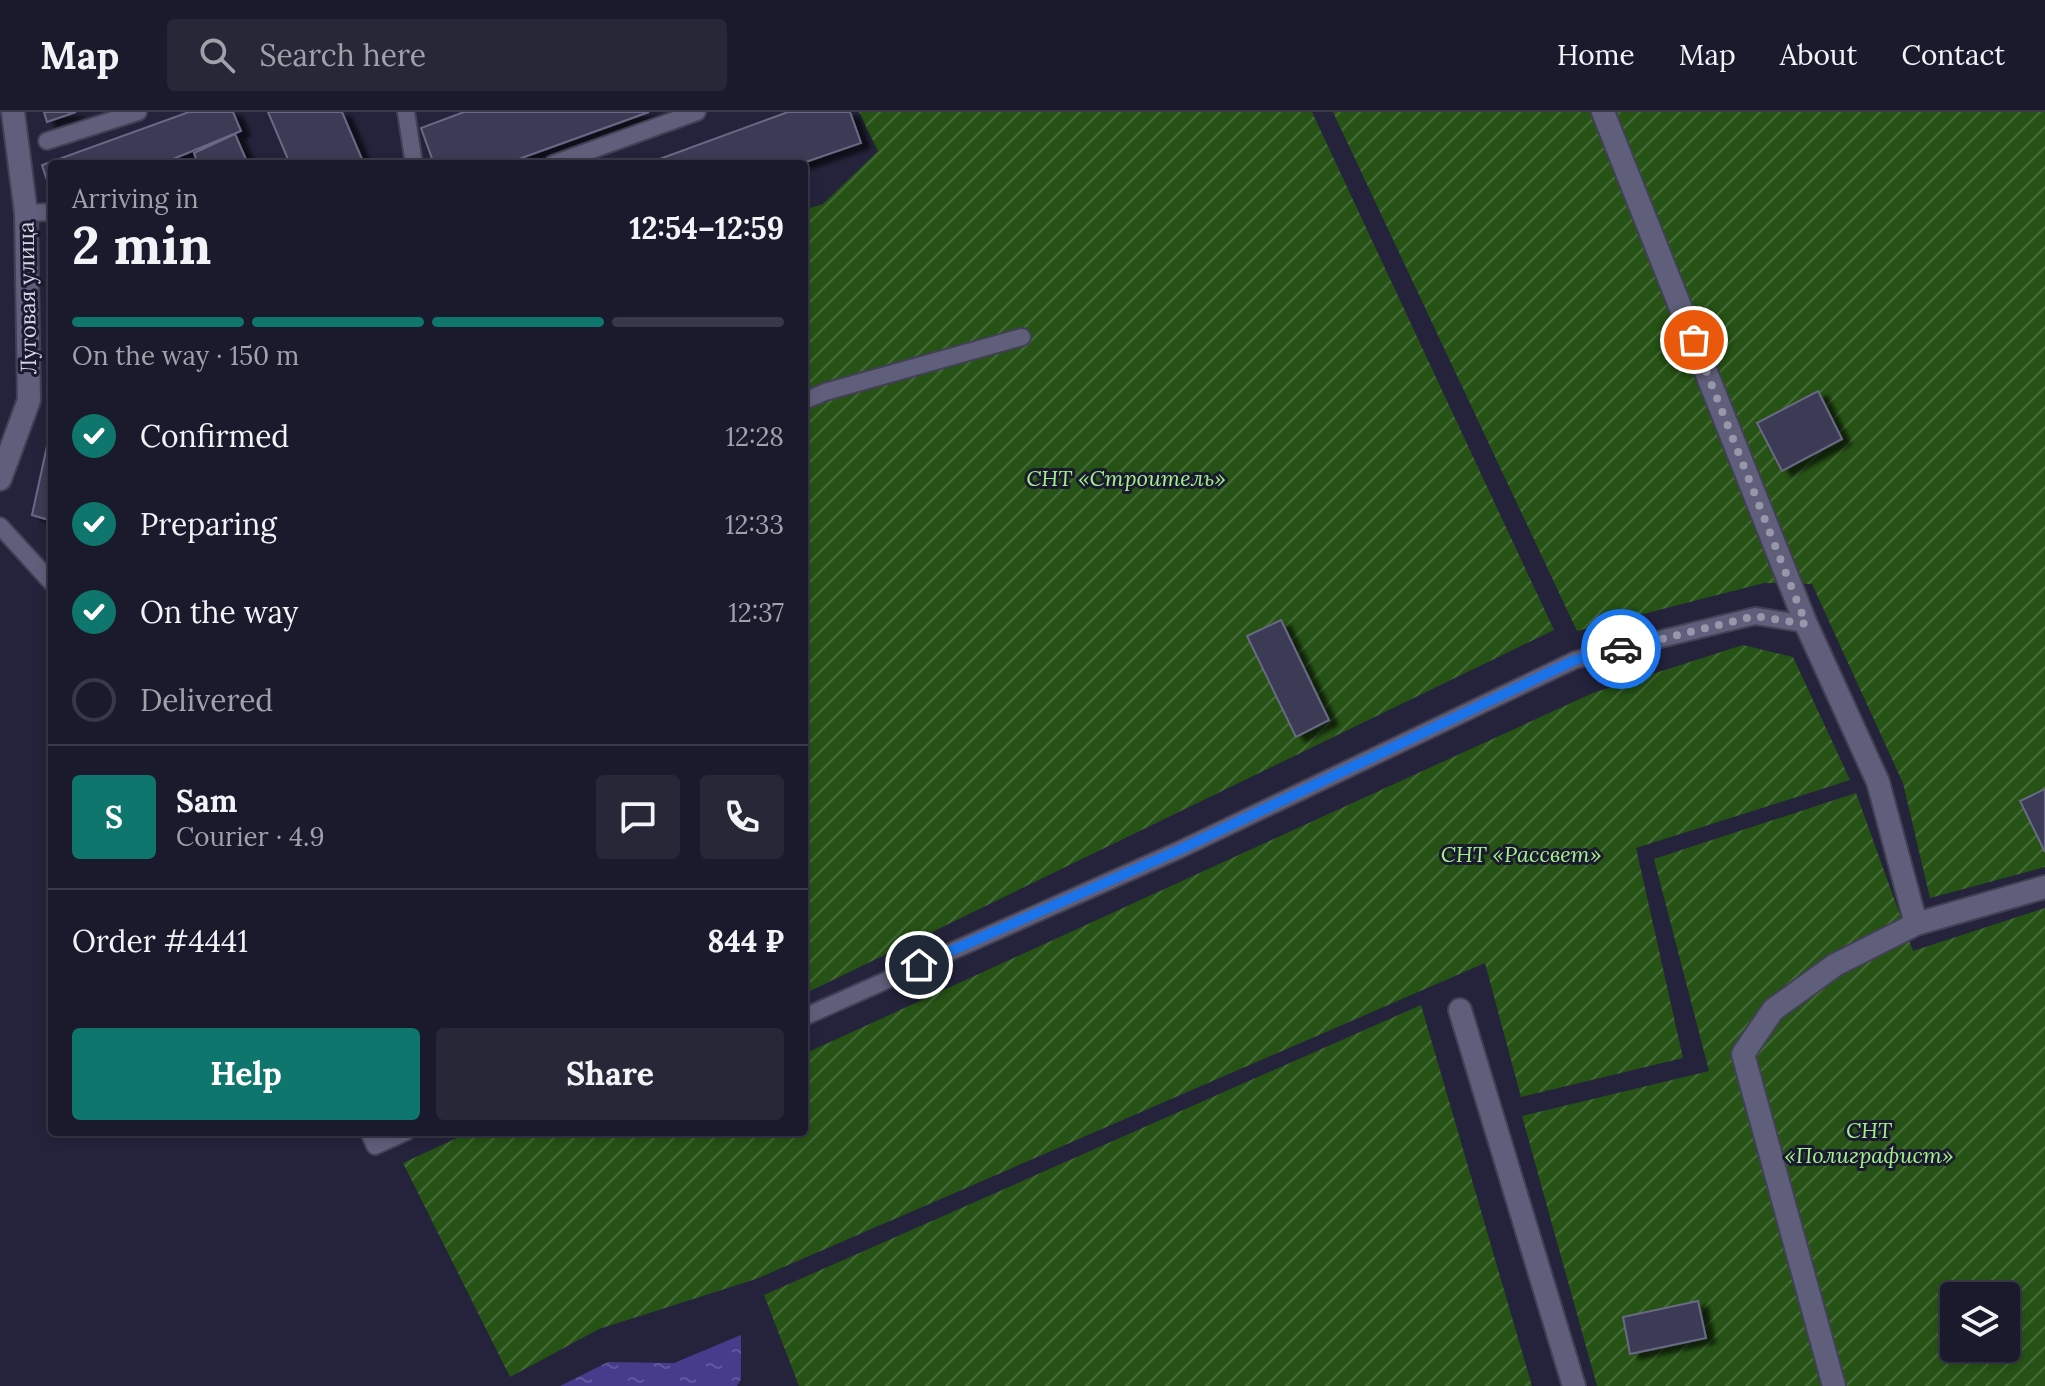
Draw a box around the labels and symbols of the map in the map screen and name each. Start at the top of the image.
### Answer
street label: Луговая улица [12,221,42,375]
pin [1660,306,1728,374]
park label: СНТ «Строитель» [1026,464,1226,492]
courier [1581,609,1661,689]
park label: СНТ «Рассвет» [1441,840,1601,868]
pin [885,931,953,999]
park label: СНТ «Полиграфист» [1784,1116,1954,1169]

